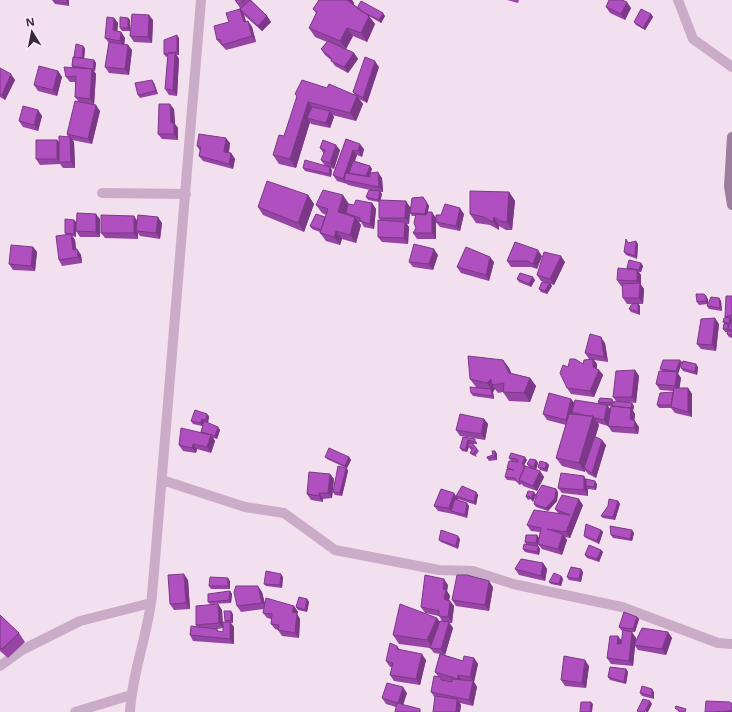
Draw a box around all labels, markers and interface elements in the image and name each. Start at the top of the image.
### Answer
north arrow [12,12,52,52]
text: N [24,13,36,30]

